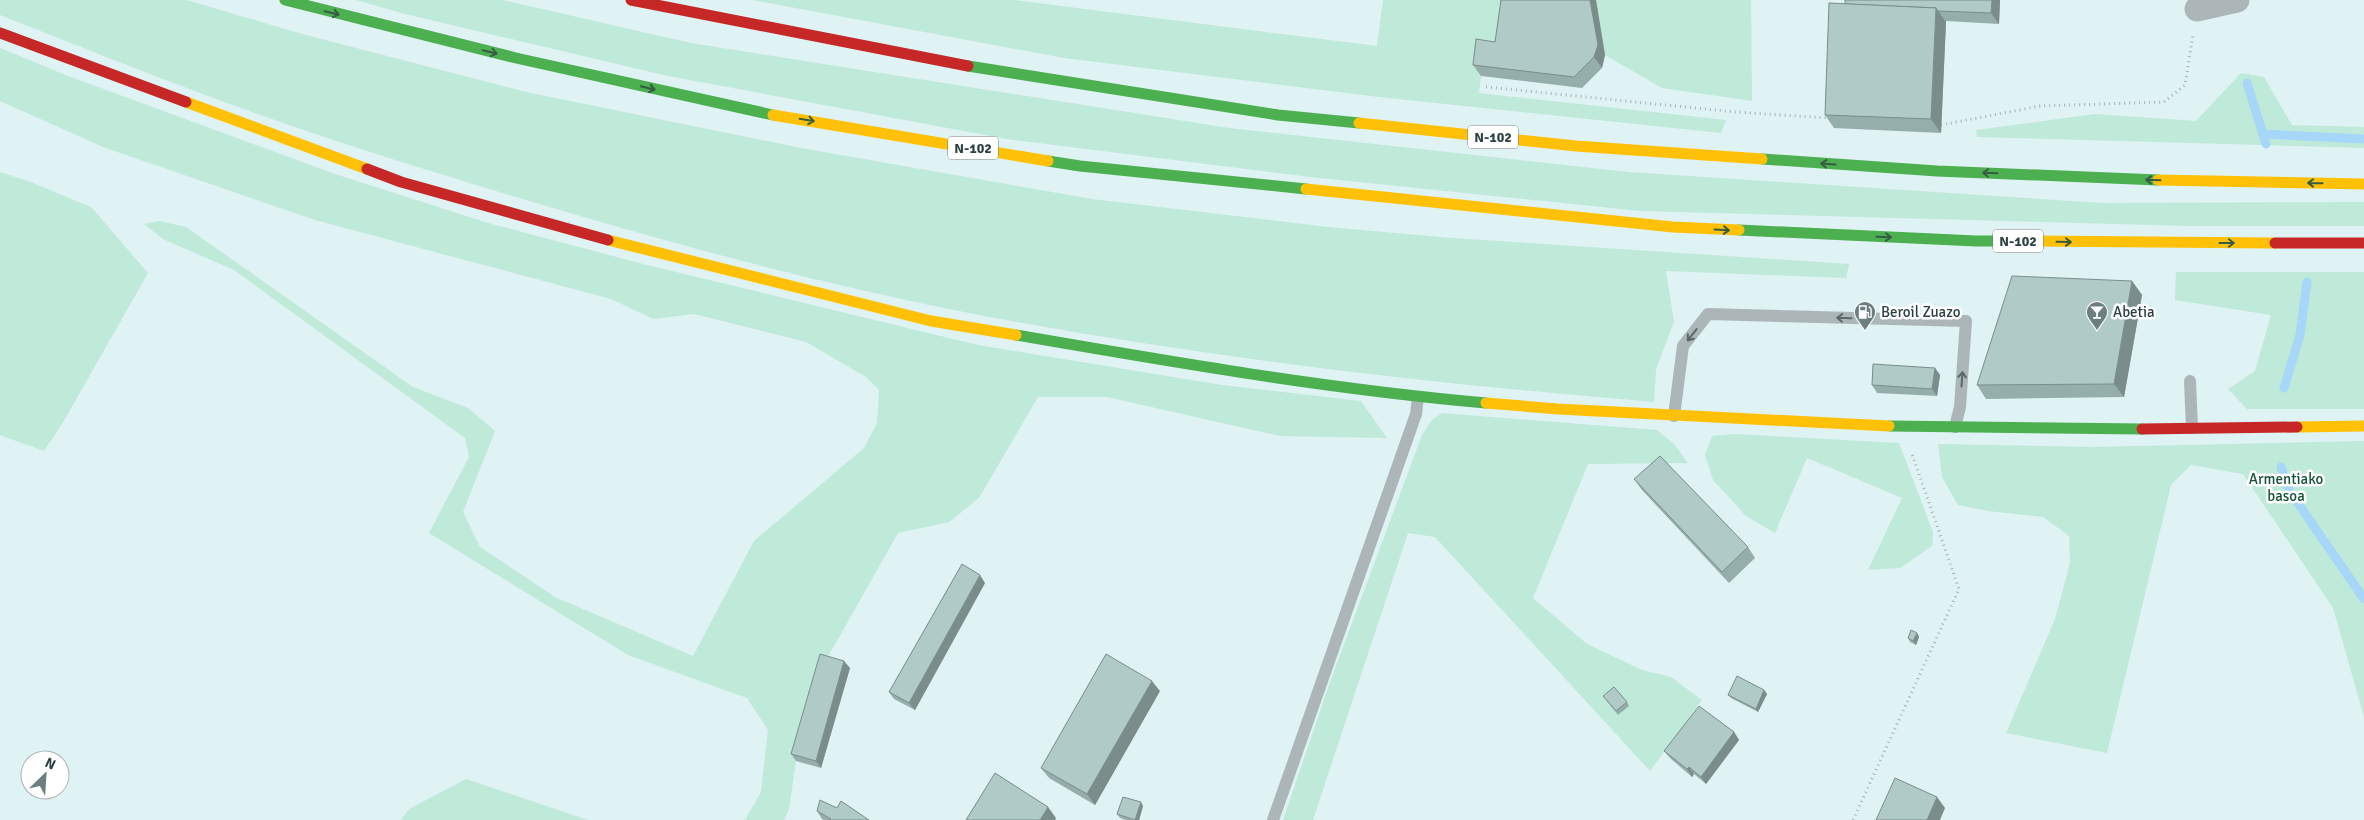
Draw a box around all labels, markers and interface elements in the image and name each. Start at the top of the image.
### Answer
one-way arrow [323,9,339,18]
one-way arrow [481,48,497,57]
one-way arrow [639,84,655,93]
one-way arrow [799,116,815,126]
road number: N-102 [1468,125,1518,148]
road number: N-102 [948,136,998,160]
one-way arrow [1820,159,1836,168]
one-way arrow [1983,169,1999,178]
one-way arrow [2145,175,2161,184]
one-way arrow [2308,178,2324,188]
one-way arrow [1714,225,1730,234]
road number: N-102 [1993,230,2043,252]
one-way arrow [1876,233,1892,242]
one-way arrow [2056,237,2072,247]
one-way arrow [2218,238,2234,248]
fuel station icon: Beroil Zuazo [1853,300,1877,331]
bar icon: Abetia [2085,300,2109,331]
place label: Beroil Zuazo [1881,303,1961,321]
place label: Abetia [2113,303,2155,321]
one-way arrow [1836,313,1852,323]
one-way arrow [1686,328,1697,341]
one-way arrow [1957,372,1966,388]
park label: Armentiako basoa [2249,470,2323,505]
north arrow [20,750,70,800]
text: N [42,754,58,773]

